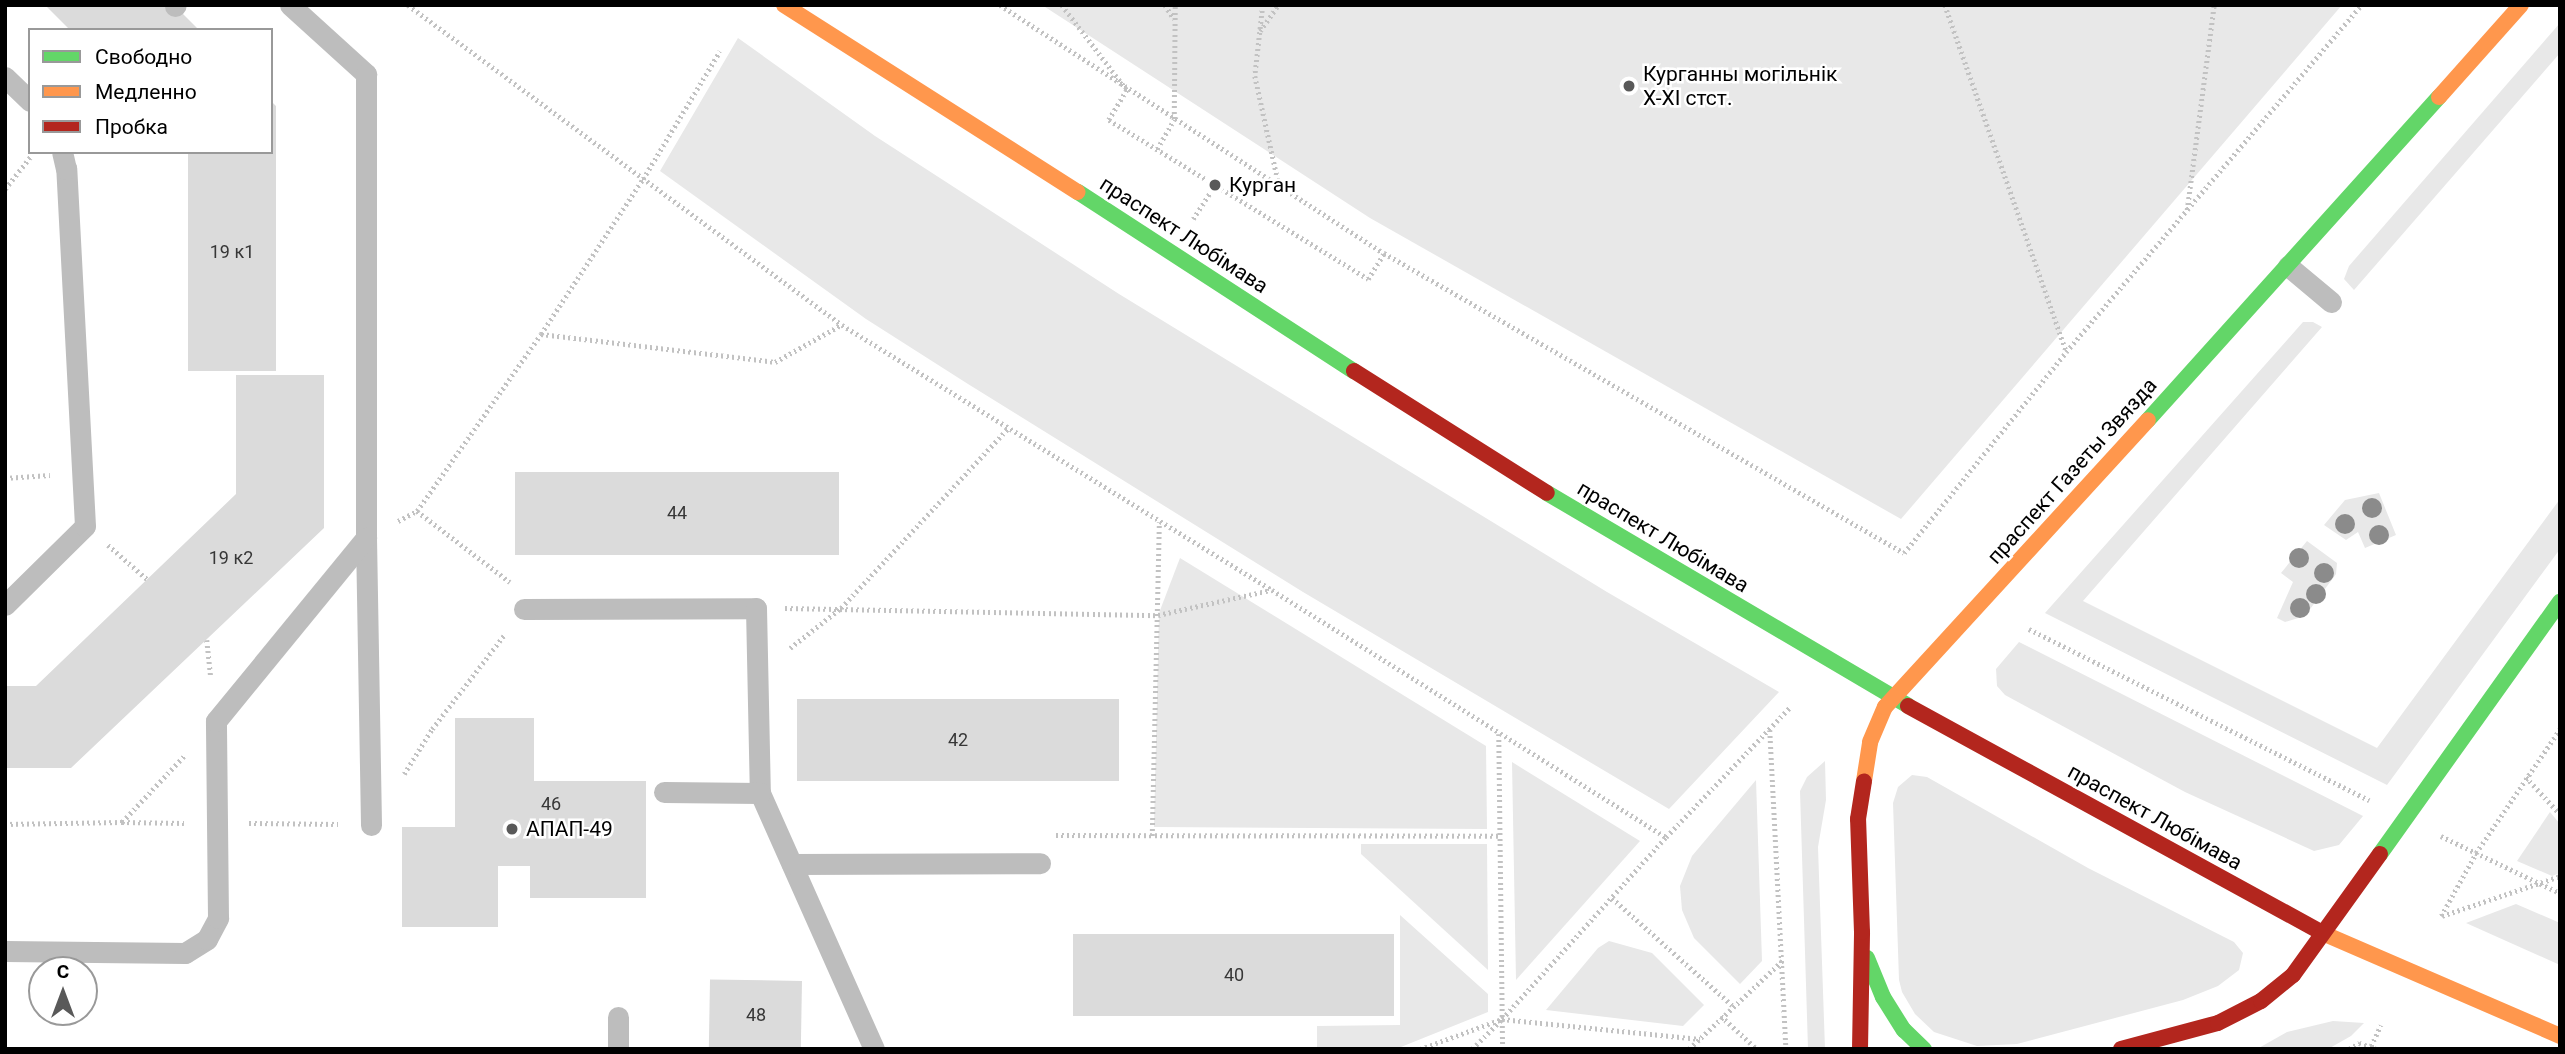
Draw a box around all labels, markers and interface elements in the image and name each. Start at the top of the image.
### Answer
legend [28,28,273,154]
text: Свободно [95,45,192,69]
place label: Курганны могільнік Х-ХI стст. [1643,61,1837,111]
marker: Курганны могільнік Х-ХI стст. [1621,78,1637,94]
text: Медленно [95,80,197,104]
text: Пробка [95,115,168,139]
street label: праспект Любімава [1095,171,1273,299]
place label: Курган [1229,172,1296,198]
marker: Курган [1207,177,1223,193]
house number: 19 к1 [210,241,254,263]
street label: праспект Газеты Звязда [1982,373,2162,569]
street label: праспект Любімава [1573,476,1753,598]
house number: 44 [667,502,687,524]
house number: 19 к2 [209,547,253,569]
house number: 42 [948,729,968,751]
street label: праспект Любімава [2063,759,2247,875]
house number: 46 [541,793,561,815]
place label: АПАП-49 [526,816,613,842]
marker: АПАП-49 [504,821,520,837]
north arrow [28,956,98,1026]
text: С [57,960,69,983]
house number: 40 [1224,964,1244,986]
house number: 48 [746,1004,766,1026]

